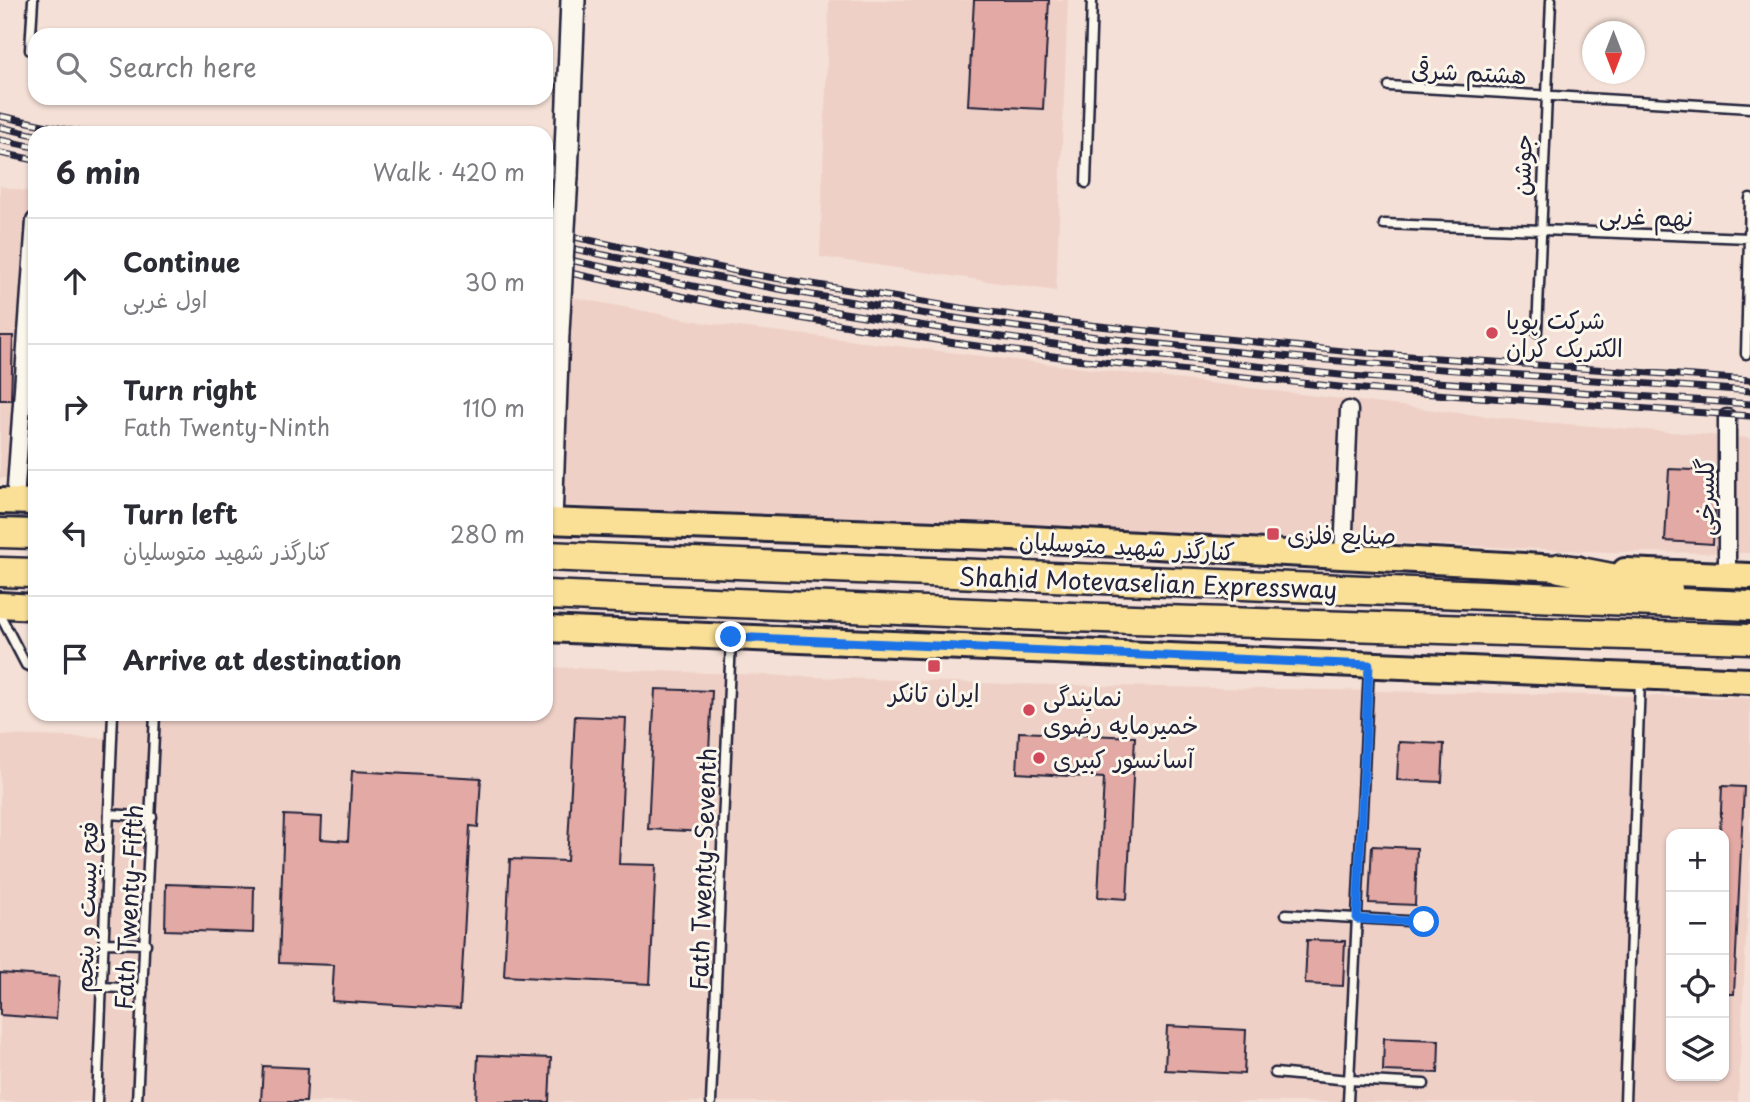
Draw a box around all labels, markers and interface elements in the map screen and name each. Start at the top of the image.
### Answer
north arrow [1582,21,1645,84]
search box [28,28,553,105]
text: Search here [108,47,257,86]
icon: search [52,48,90,86]
street label: هشتم شرقی [1410,50,1528,94]
street label: جوشن [1502,133,1540,197]
text: 6 min [56,149,141,194]
text: Walk · 420 m [373,154,525,189]
street label: نهم غربی [1598,195,1694,237]
text: Continue [123,242,240,281]
icon: ahead [56,262,94,300]
text: 30 m [464,264,525,299]
text: اول غربی [123,281,207,316]
place label: شرکت پویا الکتریک کران [1506,301,1623,365]
marker: شرکت پویا الکتریک کران [1484,325,1500,341]
text: Turn right [123,370,257,409]
icon: right [56,388,94,426]
text: 110 m [463,390,525,425]
text: Fath Twenty-Ninth [123,409,330,444]
street label: گلسرخی [1686,458,1722,536]
text: Turn left [123,494,238,533]
icon: left [56,514,94,552]
text: 280 m [450,516,525,551]
place label: صنایع فلزی [1287,516,1396,553]
street label: کنارگذر شهید متوسلیان [1018,521,1236,569]
marker: صنایع فلزی [1265,526,1281,542]
text: کنارگذر شهید متوسلیان [123,533,330,568]
street label: Shahid Motevaselian Expressway [958,557,1338,607]
route end [715,621,746,652]
icon: arrive [56,640,94,678]
text: Arrive at destination [123,640,402,679]
marker: ایران تانکر [926,658,942,674]
place label: ایران تانکر [886,674,980,710]
place label: نمایندگی خمیرمایه رضوی [1043,678,1198,742]
marker: نمایندگی خمیرمایه رضوی [1021,702,1037,718]
place label: آسانسور کبیری [1053,740,1195,776]
street label: Fath Twenty-Seventh [680,747,724,991]
marker: آسانسور کبیری [1031,750,1047,766]
street label: Fath Twenty-Fifth [105,803,151,1011]
street label: فتح بیست و پنجم [64,821,108,993]
map controls [1666,829,1729,1081]
button: + [1666,829,1729,892]
button: − [1666,892,1729,955]
route start [1408,906,1439,937]
button: locate [1666,955,1729,1018]
button: layers [1666,1018,1729,1081]

